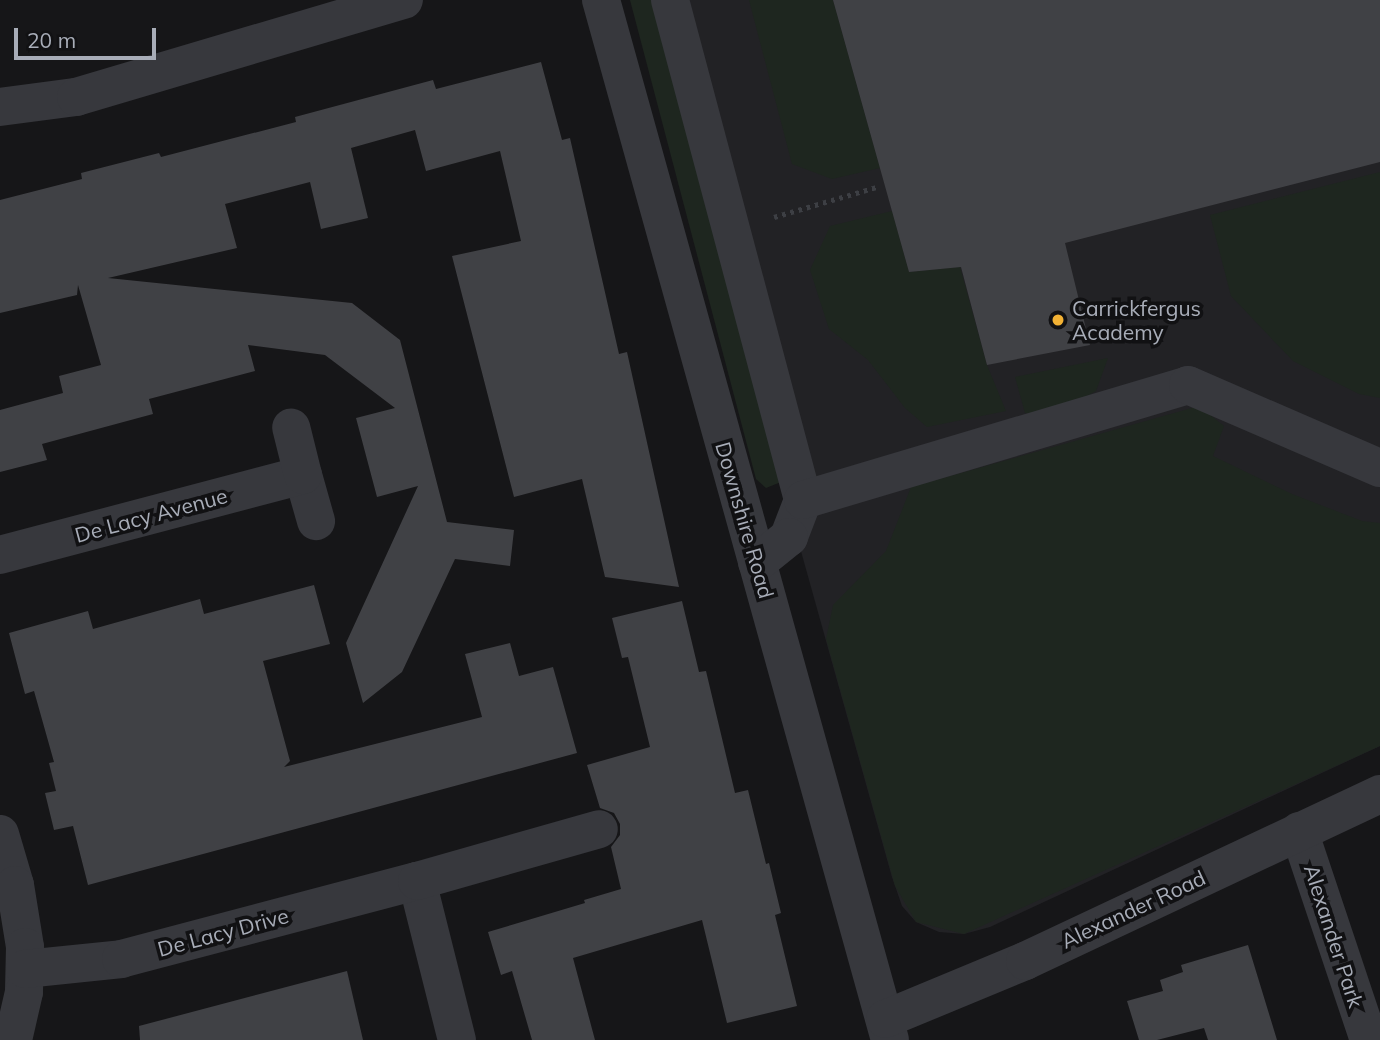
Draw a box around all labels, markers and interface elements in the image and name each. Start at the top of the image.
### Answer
scale bar [18,14,159,58]
text: 20 m [27,27,76,53]
place label: Carrickfergus Academy [1072,295,1201,345]
marker: Carrickfergus Academy [1050,312,1066,328]
street label: Downshire Road [711,439,779,601]
street label: De Lacy Avenue [72,483,230,547]
street label: Alexander Park [1299,861,1369,1011]
street label: Alexander Road [1057,865,1209,953]
street label: De Lacy Drive [155,902,291,962]

